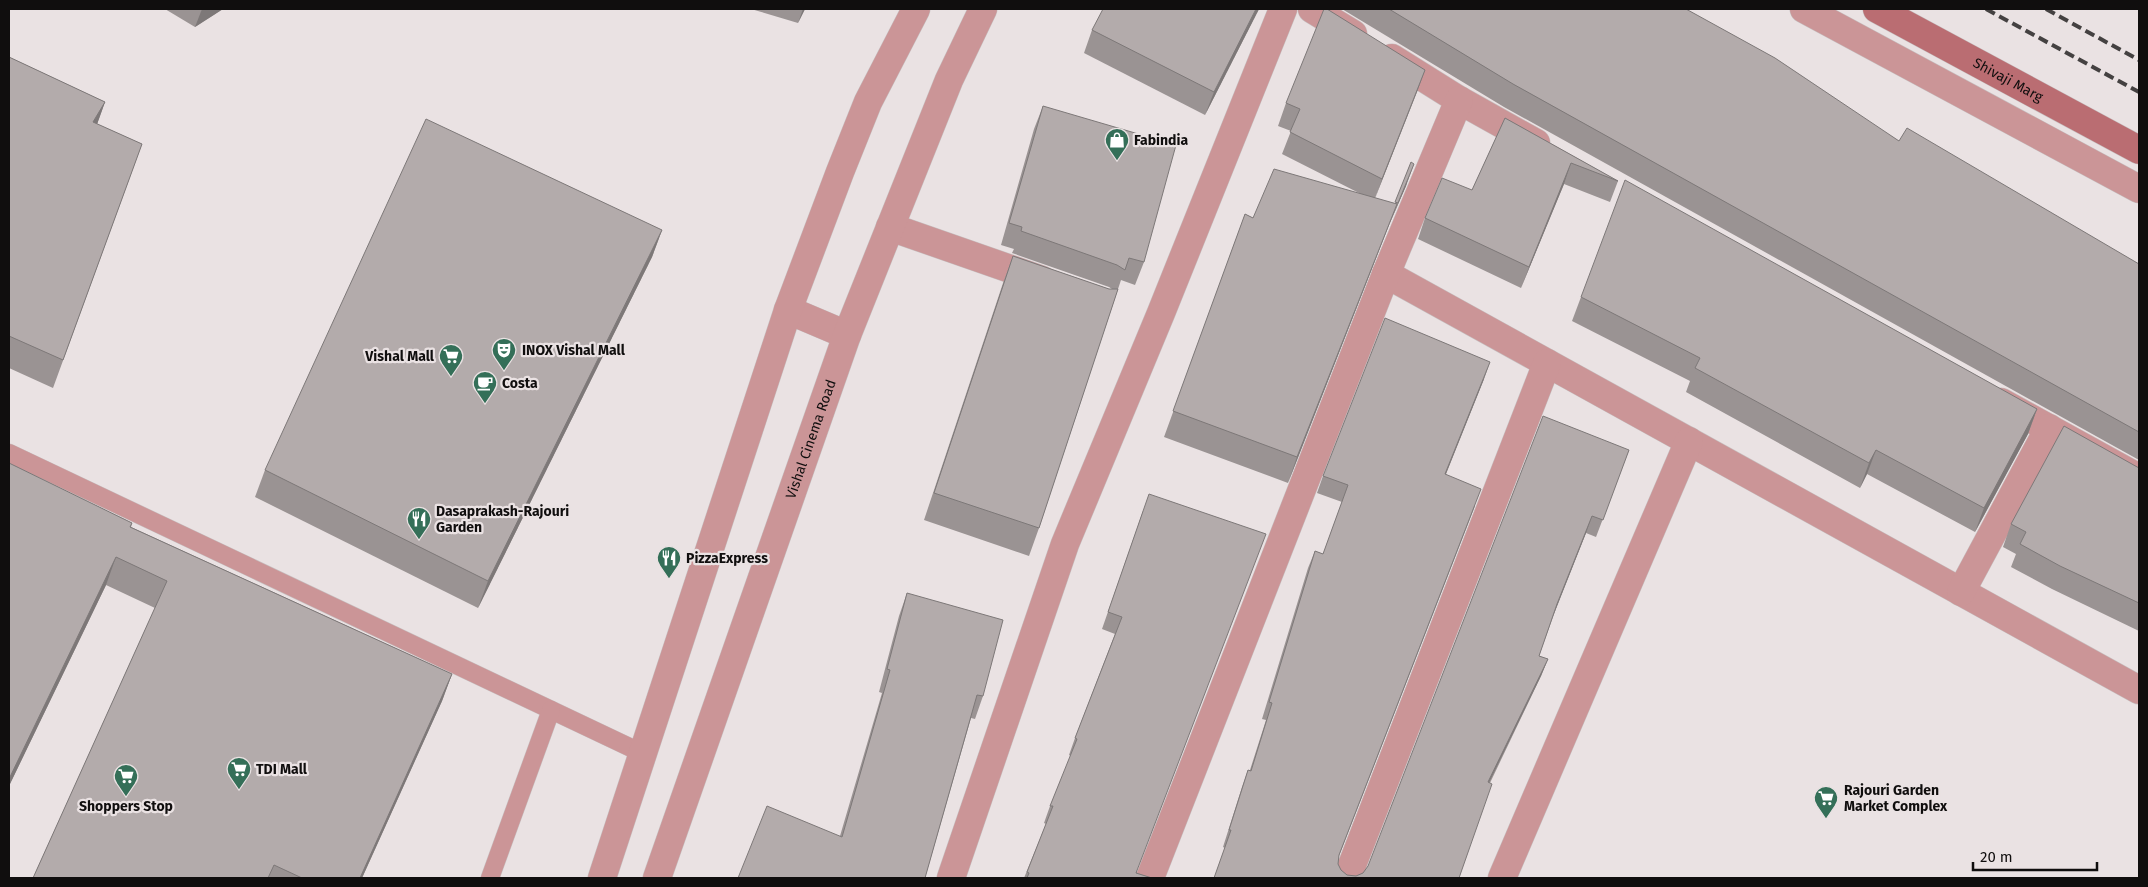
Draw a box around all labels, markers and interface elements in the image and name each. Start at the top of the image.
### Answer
street label: Shivaji Marg [1970,54,2046,106]
shop icon: Fabindia [1104,127,1130,161]
place label: Fabindia [1134,132,1188,149]
theatre icon: INOX Vishal Mall [491,337,517,371]
place label: INOX Vishal Mall [522,342,626,359]
supermarket icon: Vishal Mall [438,343,464,377]
place label: Vishal Mall [364,348,435,365]
cafe icon: Costa [472,370,498,404]
place label: Costa [502,375,538,392]
street label: Vishal Cinema Road [782,377,840,501]
place label: Dasaprakash-Rajouri Garden [436,503,569,536]
restaurant icon: Dasaprakash-Rajouri Garden [406,506,432,540]
restaurant icon: PizzaExpress [656,545,682,579]
place label: PizzaExpress [686,550,768,567]
supermarket icon: TDI Mall [226,756,252,790]
place label: TDI Mall [256,761,308,778]
supermarket icon: Shoppers Stop [113,763,139,797]
place label: Rajouri Garden Market Complex [1844,782,1948,815]
supermarket icon: Rajouri Garden Market Complex [1813,785,1839,819]
place label: Shoppers Stop [79,798,173,815]
scale bar [1973,840,2097,872]
text: 20 m [1980,848,2013,866]

